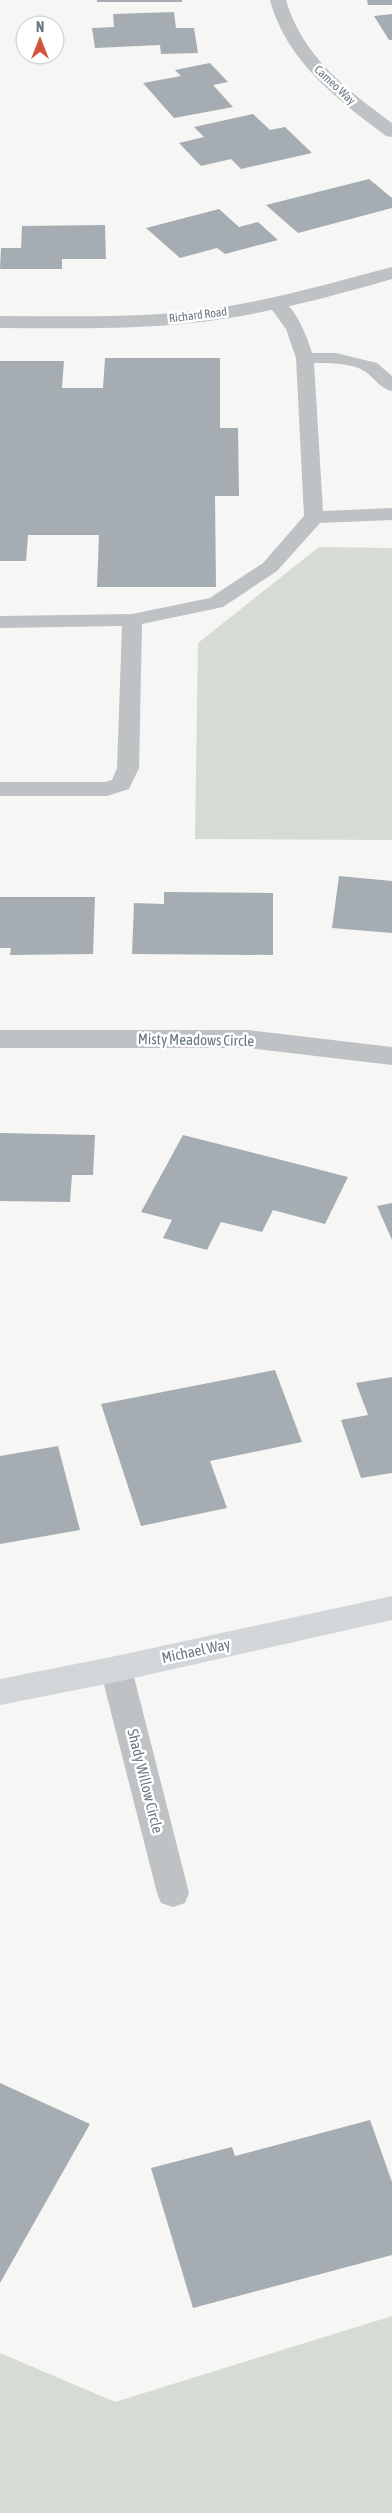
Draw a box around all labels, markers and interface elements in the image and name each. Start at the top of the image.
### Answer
north arrow [15,15,65,65]
text: N [36,19,44,35]
street label: Cameo Way [312,62,359,108]
street label: Richard Road [168,304,228,326]
street label: Misty Meadows Circle [138,1030,254,1049]
street label: Michael Way [160,1635,232,1666]
street label: Shady Willow Circle [124,1727,167,1835]

